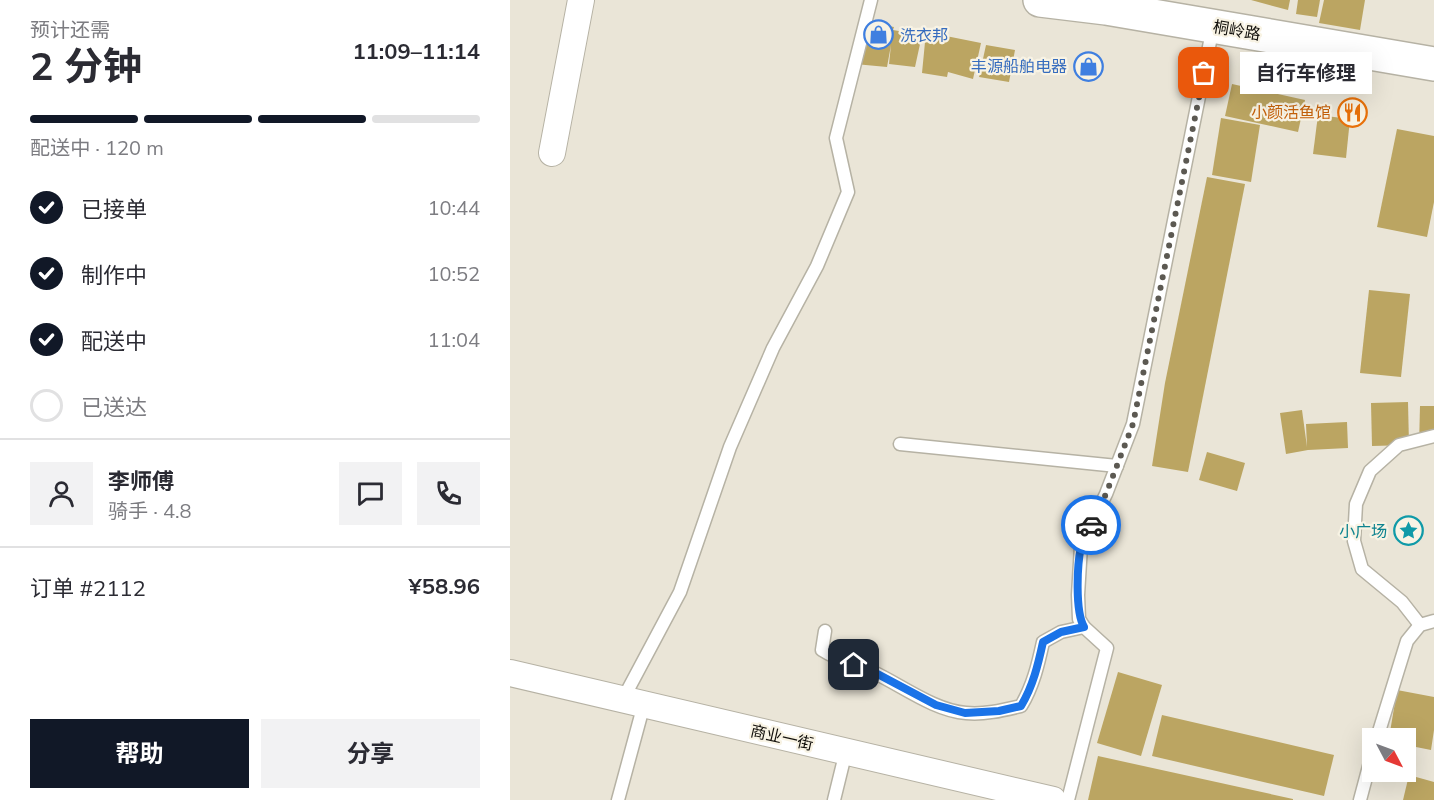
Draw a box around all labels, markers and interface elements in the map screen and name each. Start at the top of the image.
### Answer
street label: 桐岭路 [1212,16,1262,44]
text: 预计还需 [30,17,110,42]
shop icon: 洗衣邦 [863,19,895,51]
place label: 洗衣邦 [900,25,948,45]
text: 11:09–11:14 [352,37,480,65]
text: 2 分钟 [30,41,142,90]
pin [1178,47,1229,98]
shop icon: 丰源船舶电器 [1072,50,1104,82]
callout: 自行车修理 [1240,52,1372,94]
place label: 丰源船舶电器 [971,56,1067,76]
icon: bag [1187,56,1220,89]
text: 自行车修理 [1256,60,1356,85]
restaurant icon: 小颜活鱼馆 [1336,96,1368,128]
place label: 小颜活鱼馆 [1251,102,1331,122]
text: 配送中 · 120 m [30,135,164,160]
icon: check [30,191,63,224]
text: 已接单 [81,195,147,223]
text: 10:44 [427,195,480,220]
icon: check [30,257,63,290]
text: 制作中 [81,261,147,289]
text: 10:52 [427,261,480,286]
icon: check [30,323,63,356]
text: 配送中 [81,327,147,355]
text: 11:04 [427,327,480,352]
text: 已送达 [81,393,147,421]
button: person [30,462,93,525]
button: chat [339,462,402,525]
button: phone [417,462,480,525]
text: 李师傅 [108,467,174,495]
courier [1061,495,1121,555]
text: 骑手 · 4.8 [108,498,192,523]
icon: car [1075,509,1108,542]
place icon: 小广场 [1392,515,1424,547]
place label: 小广场 [1339,521,1387,541]
text: ¥58.96 [409,572,480,600]
text: 订单 #2112 [30,574,146,602]
pin [828,639,879,690]
icon: home [837,648,870,681]
button: 帮助 [30,719,249,788]
button: 分享 [261,719,480,788]
street label: 商业一街 [749,720,815,754]
north arrow [1362,728,1416,782]
map controls [1362,728,1416,782]

